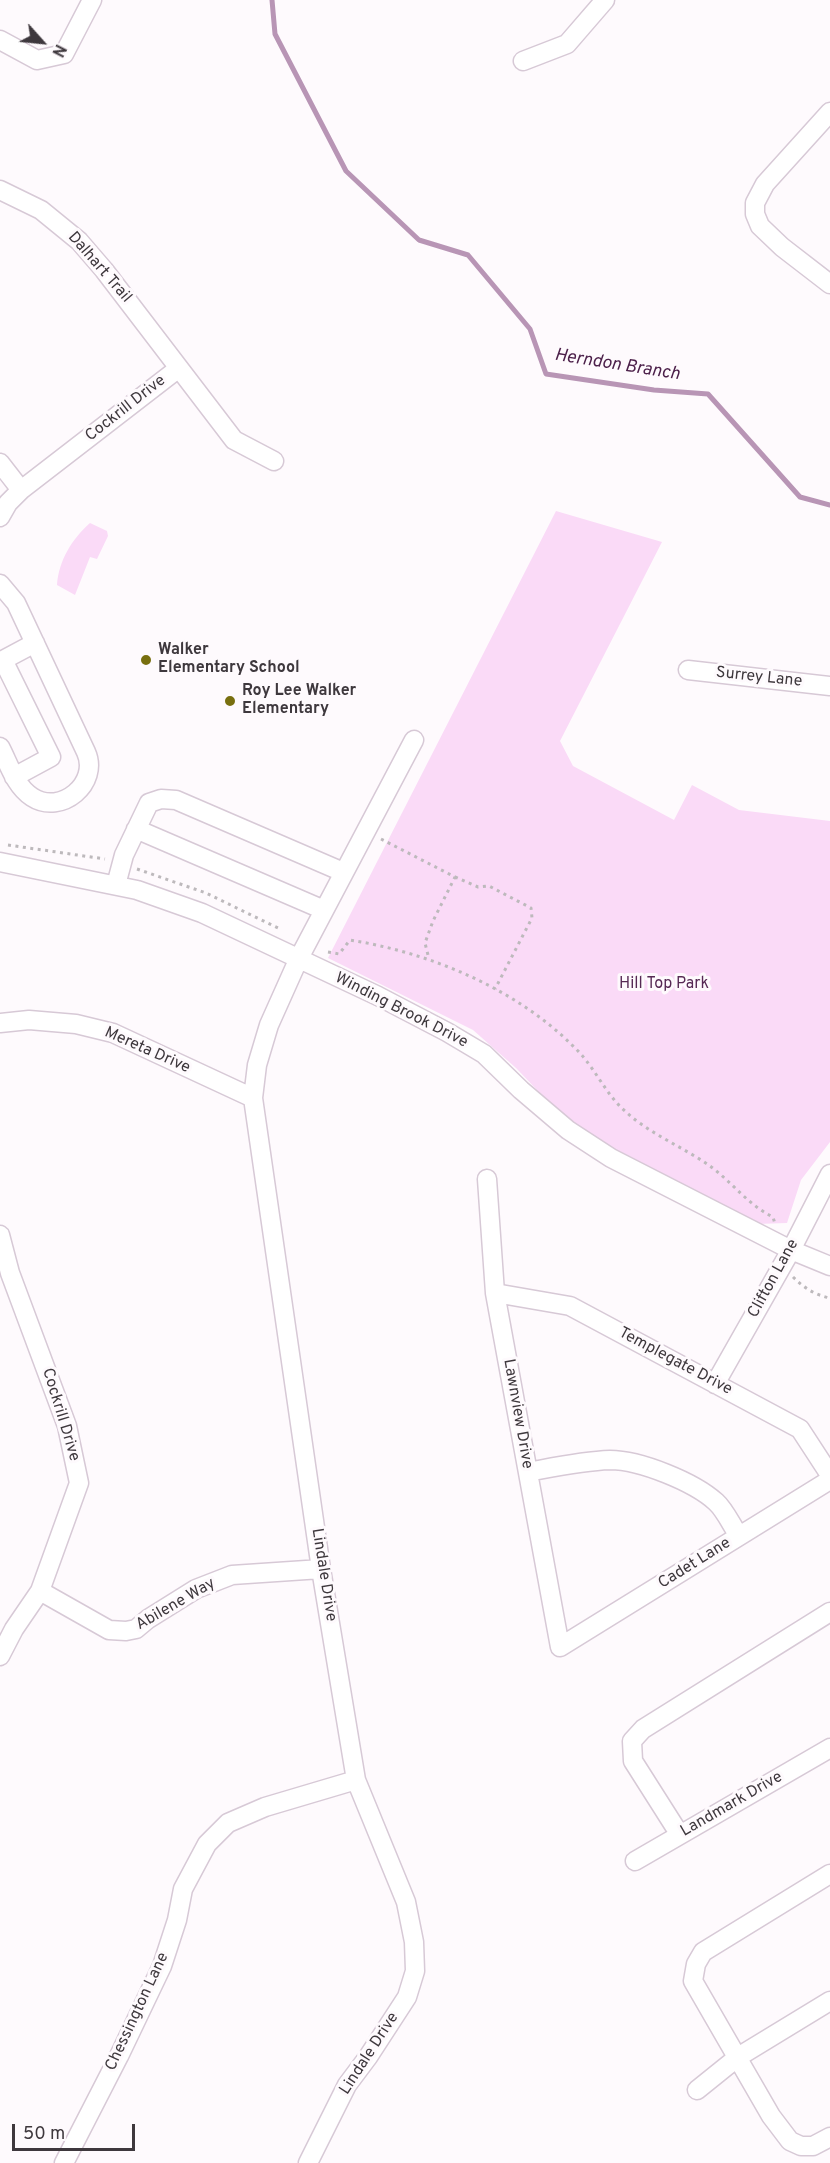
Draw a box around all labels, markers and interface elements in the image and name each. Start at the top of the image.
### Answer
north arrow [12,12,72,72]
text: N [47,41,70,60]
street label: Dalhart Trail [63,229,135,307]
water label: Herndon Branch [553,345,681,387]
street label: Cockrill Drive [82,372,170,446]
place label: Walker Elementary School [158,641,300,679]
marker: Walker Elementary School [139,653,153,667]
street label: Surrey Lane [715,664,803,692]
place label: Roy Lee Walker Elementary [242,682,356,720]
marker: Roy Lee Walker Elementary [223,694,237,708]
street label: Winding Brook Drive [331,969,471,1053]
park label: Hill Top Park [619,975,709,995]
street label: Mereta Drive [101,1024,193,1078]
street label: Clifton Lane [745,1236,803,1322]
street label: Templegate Drive [615,1324,735,1400]
street label: Lawnview Drive [498,1357,536,1471]
street label: Cockrill Drive [37,1366,83,1464]
street label: Lindale Drive [306,1527,340,1623]
street label: Cadet Lane [655,1534,735,1594]
street label: Abilene Way [133,1575,219,1635]
street label: Landmark Drive [678,1768,786,1842]
street label: Chessington Lane [102,1950,174,2074]
street label: Lindale Drive [336,2009,404,2099]
scale bar [15,2112,138,2150]
text: 50 m [23,2123,65,2146]

